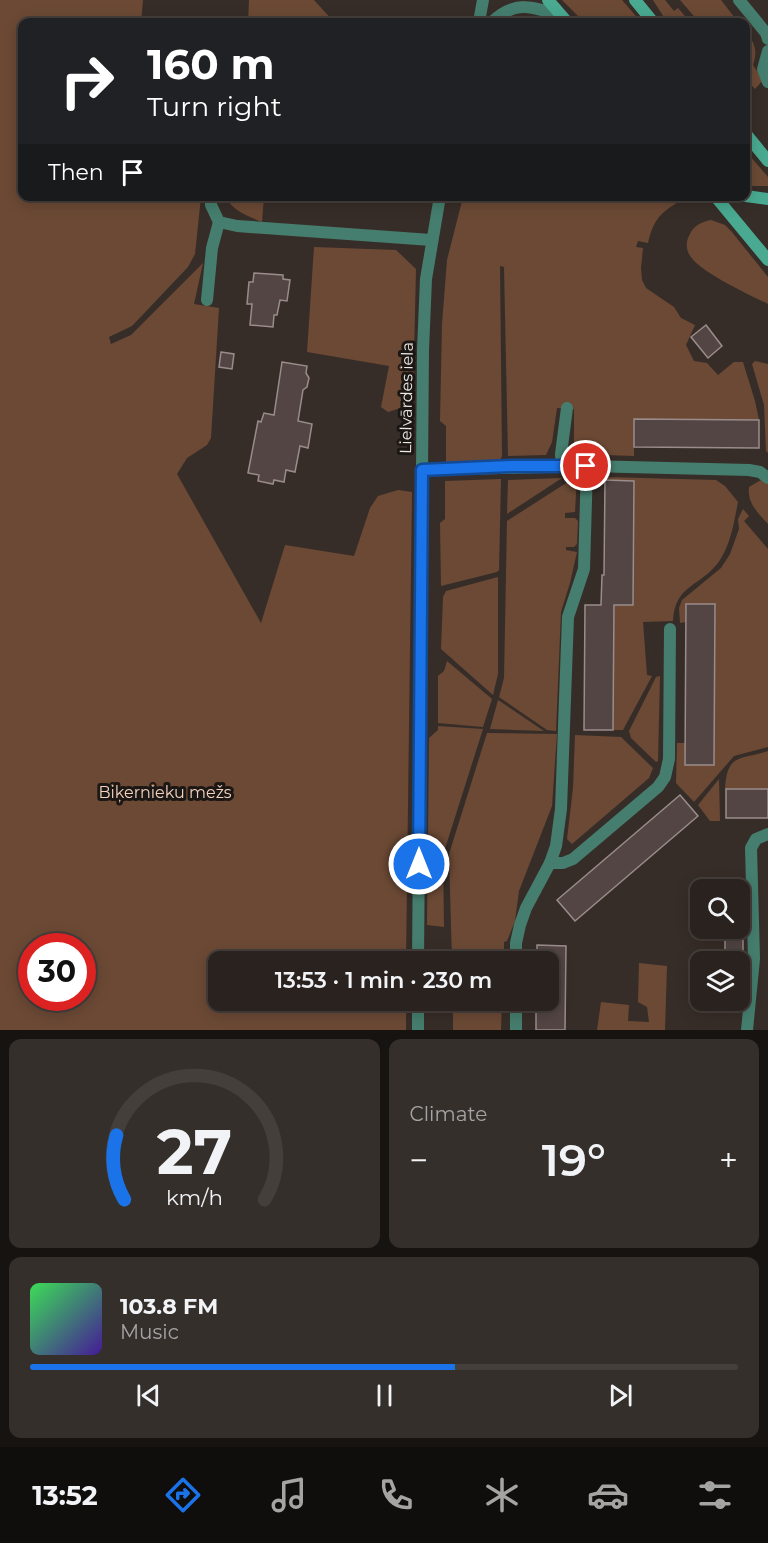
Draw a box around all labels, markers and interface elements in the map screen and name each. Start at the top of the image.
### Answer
text: 160 m [147,38,275,90]
icon: right [48,42,126,120]
text: Turn right [147,90,282,123]
icon: arrive [116,156,149,189]
text: Then [48,159,104,186]
street label: Lielvārdes iela [396,342,417,454]
pin [560,440,611,491]
icon: arrive [569,449,602,482]
park label: Biķernieku mežs [98,783,232,803]
position arrow [387,832,451,896]
map controls [690,879,750,1011]
button: search [690,879,750,939]
speed limit sign: 30 [18,933,96,1011]
button: layers [690,951,750,1011]
text: 13:53 · 1 min · 230 m [275,967,492,994]
text: Climate [410,1102,487,1126]
text: 27 [156,1114,232,1190]
text: 19° [542,1132,606,1187]
text: − [410,1140,428,1180]
text: + [719,1140,738,1180]
text: km/h [166,1185,223,1211]
text: 103.8 FM [120,1293,218,1320]
text: Music [120,1320,179,1344]
icon: previous [132,1379,165,1412]
icon: pause [368,1379,401,1412]
icon: next [604,1379,637,1412]
icon: directions [162,1474,204,1516]
icon: music [268,1474,310,1516]
icon: phone [375,1474,417,1516]
icon: climate [481,1474,523,1516]
icon: car [587,1474,629,1516]
icon: filters [694,1474,736,1516]
text: 13:52 [32,1479,98,1512]

